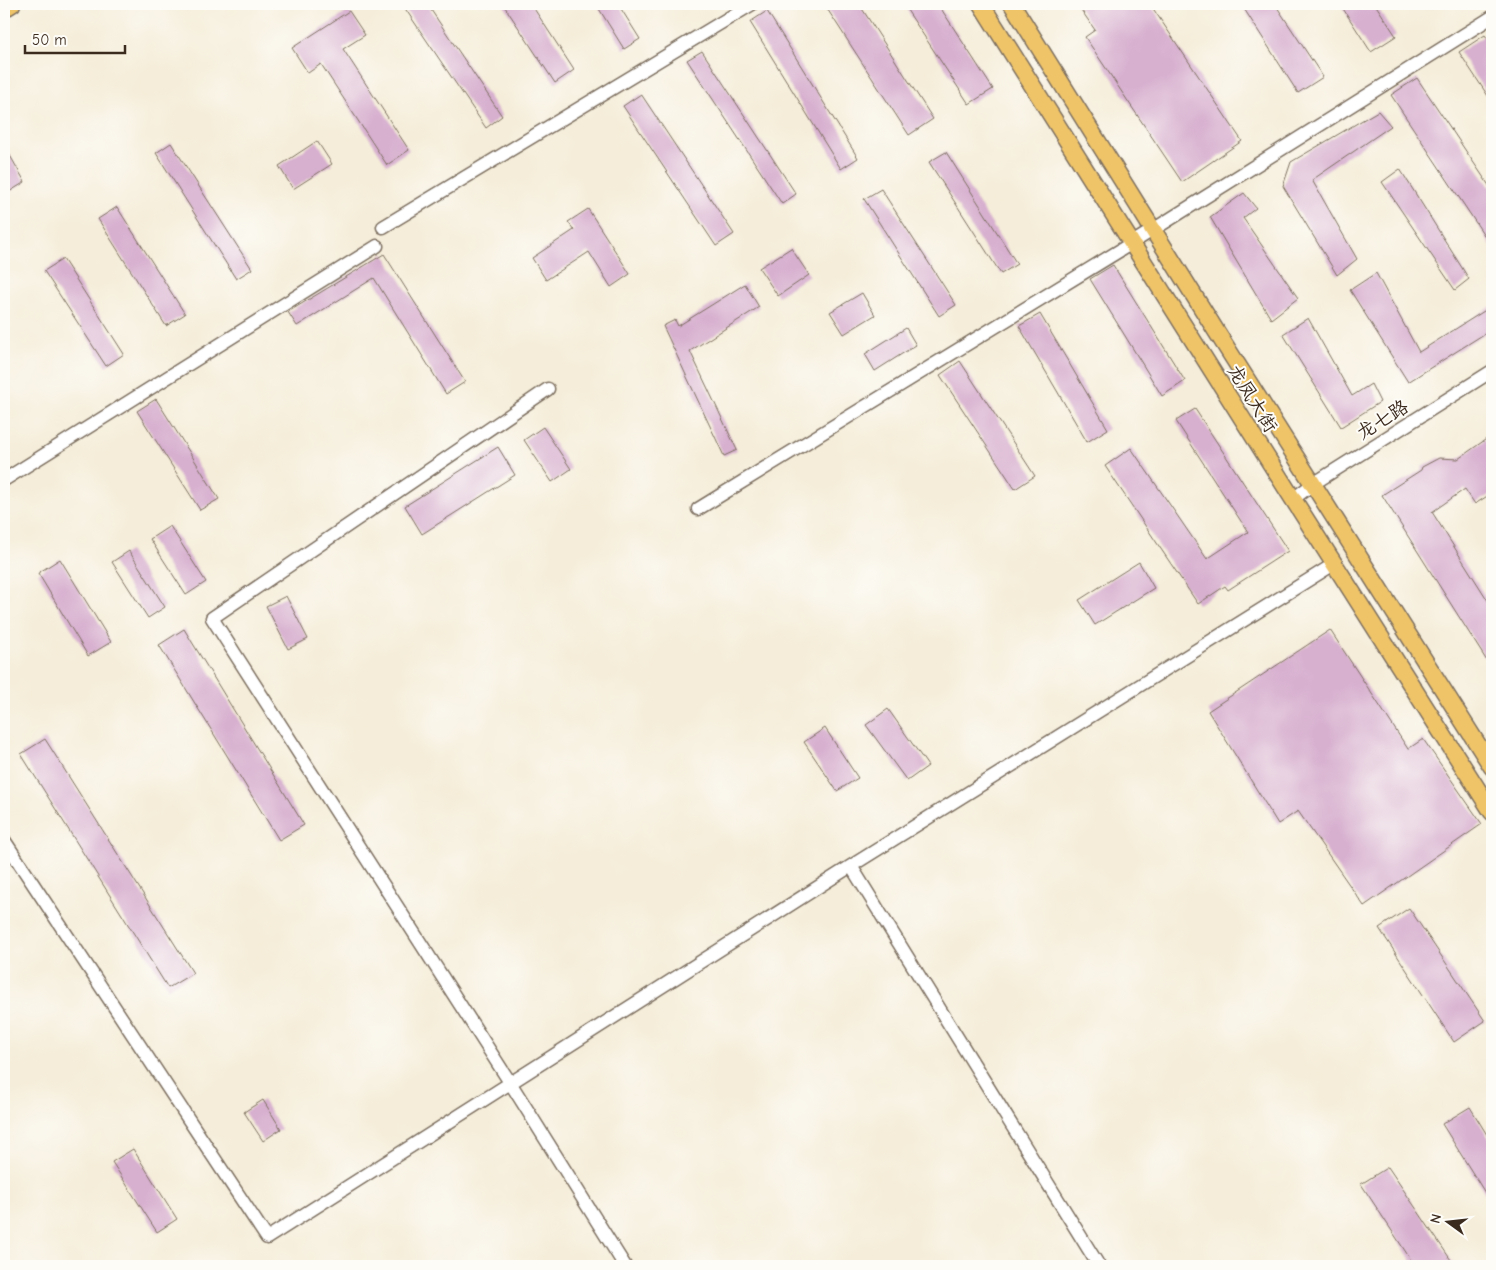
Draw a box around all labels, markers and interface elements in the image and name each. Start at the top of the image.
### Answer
scale bar [25,22,125,54]
text: 50 m [32,31,67,49]
street label: 龙凤大街 [1223,360,1282,437]
street label: 龙七路 [1353,395,1413,444]
north arrow [1424,1198,1474,1248]
text: N [1427,1212,1445,1225]

